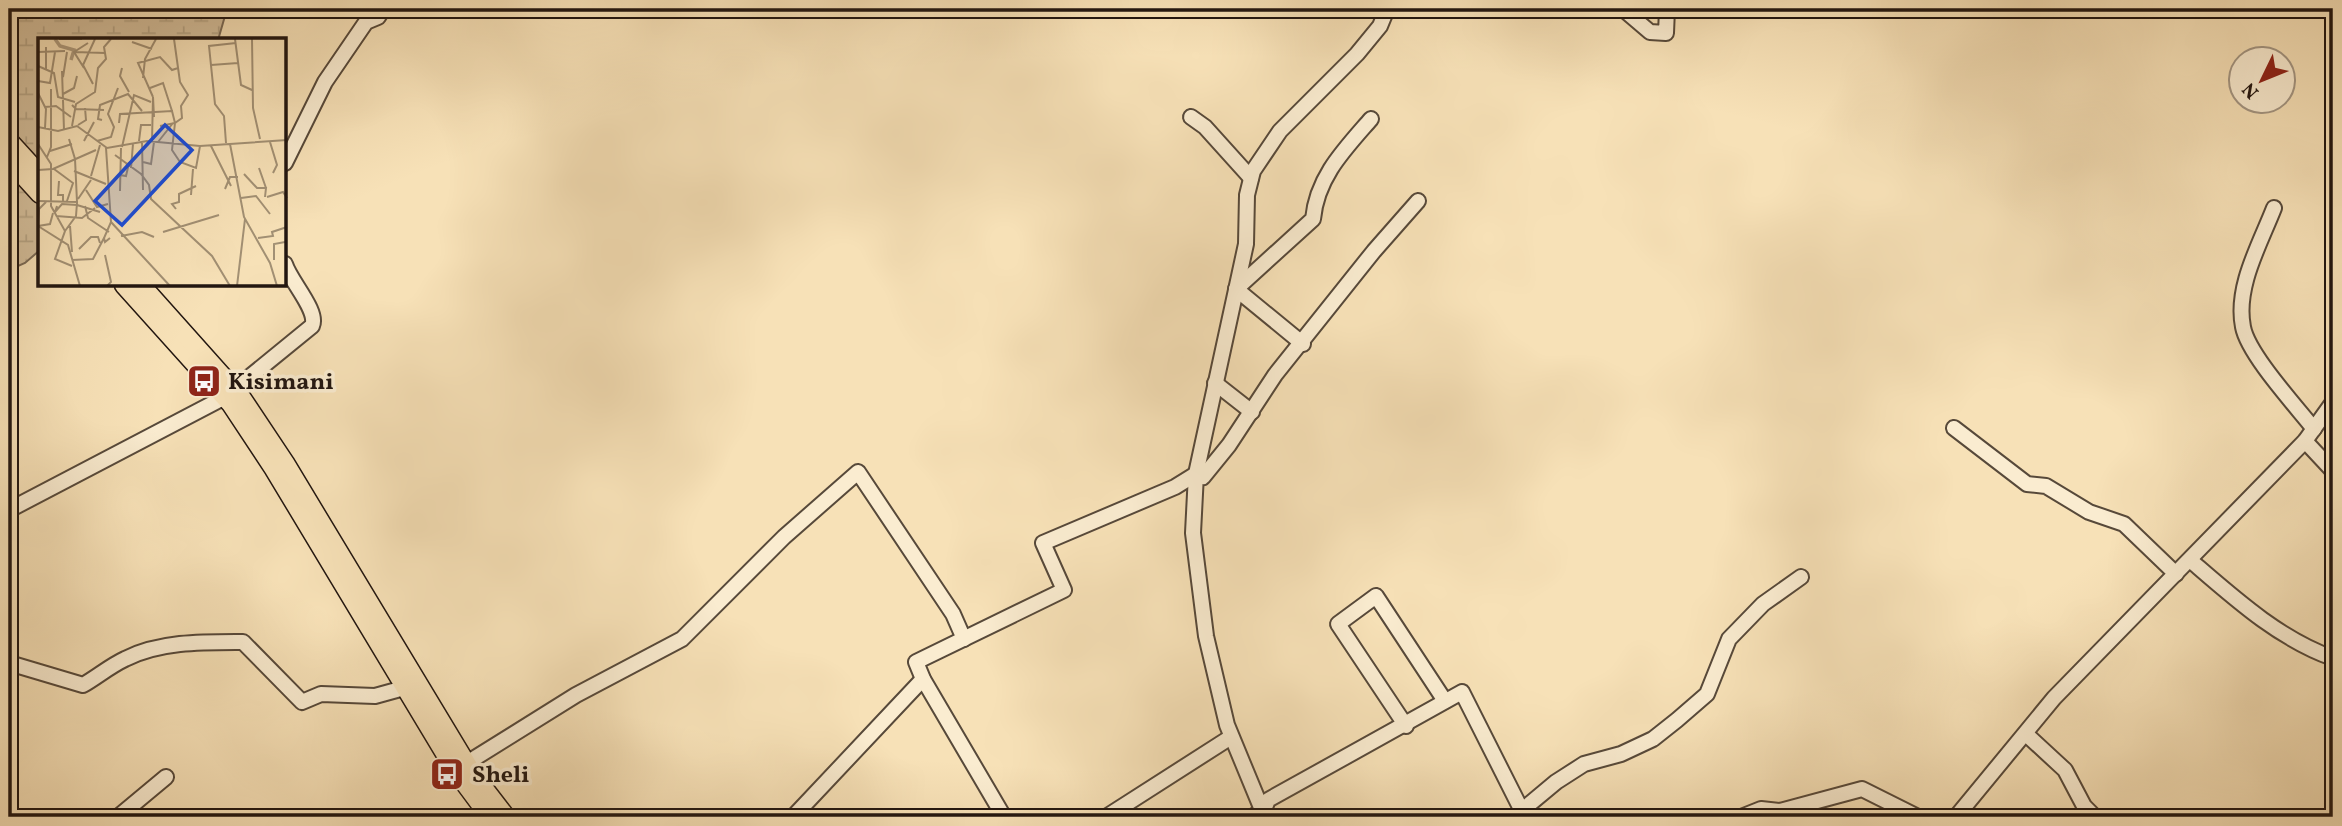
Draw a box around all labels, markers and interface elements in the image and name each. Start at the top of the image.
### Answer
inset map [38,38,287,287]
north arrow [2226,46,2296,116]
text: N [2237,76,2265,104]
bus stop icon: Kisimani [185,362,223,400]
place label: Kisimani [228,366,334,400]
bus stop icon: Sheli [428,755,466,793]
place label: Sheli [472,759,530,793]

